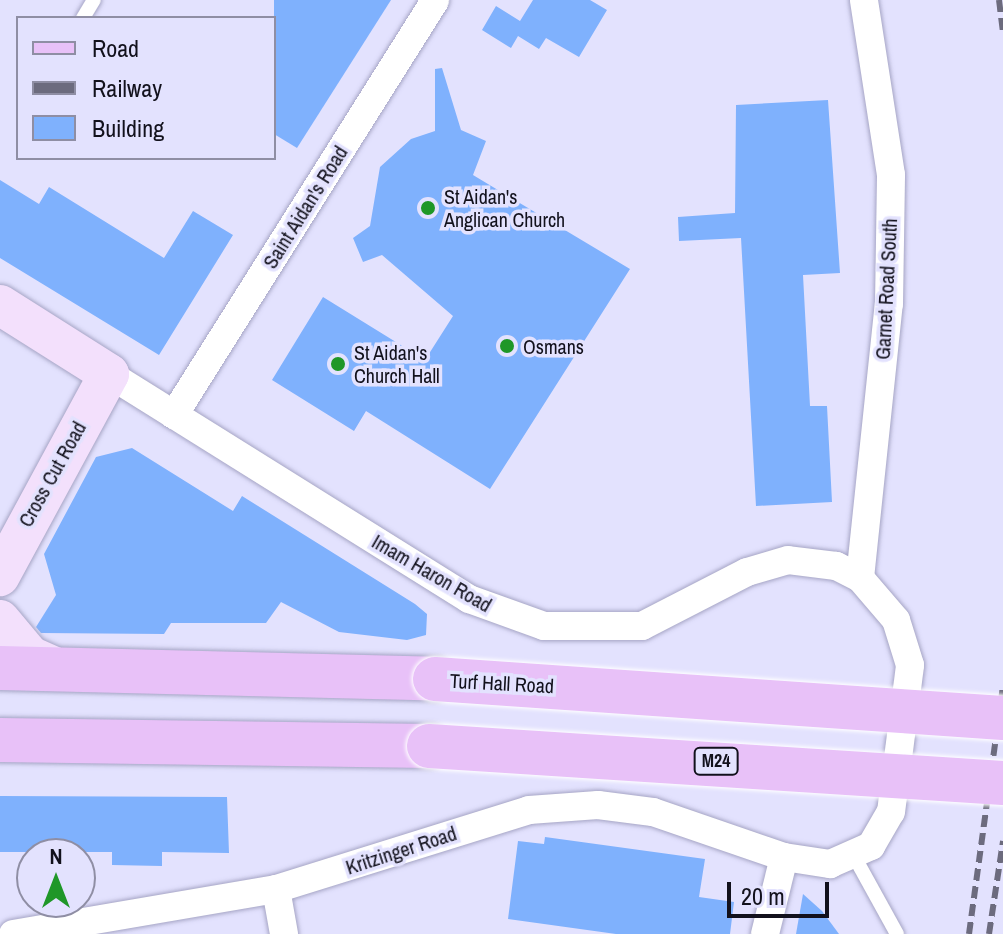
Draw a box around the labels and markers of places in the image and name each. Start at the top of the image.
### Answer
place label: St Aidan's Anglican Church [444,184,565,231]
marker: St Aidan's Anglican Church [419,199,437,217]
place label: Osmans [523,334,584,358]
marker: Osmans [498,337,516,355]
place label: St Aidan's Church Hall [354,340,440,387]
marker: St Aidan's Church Hall [329,355,347,373]

